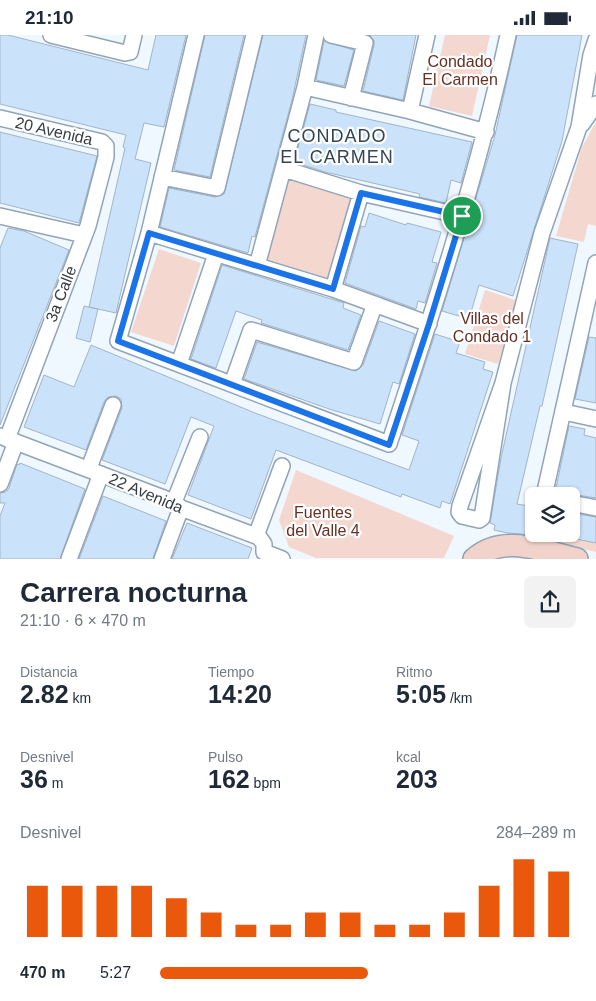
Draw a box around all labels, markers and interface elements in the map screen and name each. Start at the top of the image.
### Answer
text: 21:10 [25,7,74,28]
park label: Condado El Carmen [422,53,498,88]
street label: 20 Avenida [14,114,94,148]
district label: CONDADO EL CARMEN [280,126,394,167]
pin [441,195,483,237]
icon: arrive [448,202,476,230]
street label: 3a Calle [43,263,79,324]
park label: Villas del Condado 1 [453,310,531,345]
street label: 22 Avenida [106,470,186,516]
map controls [525,487,580,542]
button: layers [525,487,580,542]
park label: Fuentes del Valle 4 [286,504,360,539]
button: share [524,576,576,628]
text: Carrera nocturna [20,577,247,608]
text: 21:10 · 6 × 470 m [20,612,146,629]
text: Distancia [20,664,78,680]
text: Tiempo [208,664,254,680]
text: Ritmo [396,664,433,680]
text: 2.82 [20,680,69,708]
text: 14:20 [208,680,272,708]
text: 5:05 [396,680,446,708]
text: km [69,690,91,706]
text: /km [446,690,473,706]
text: Desnivel [20,749,74,765]
text: Pulso [208,749,243,765]
text: kcal [396,749,421,765]
text: 36 [20,765,48,793]
text: 162 [208,765,250,793]
text: 203 [396,765,438,793]
text: m [48,775,63,791]
text: bpm [250,775,281,791]
text: Desnivel [20,824,81,841]
text: 284–289 m [496,824,576,841]
text: 470 m [20,964,65,981]
text: 5:27 [100,964,131,981]

